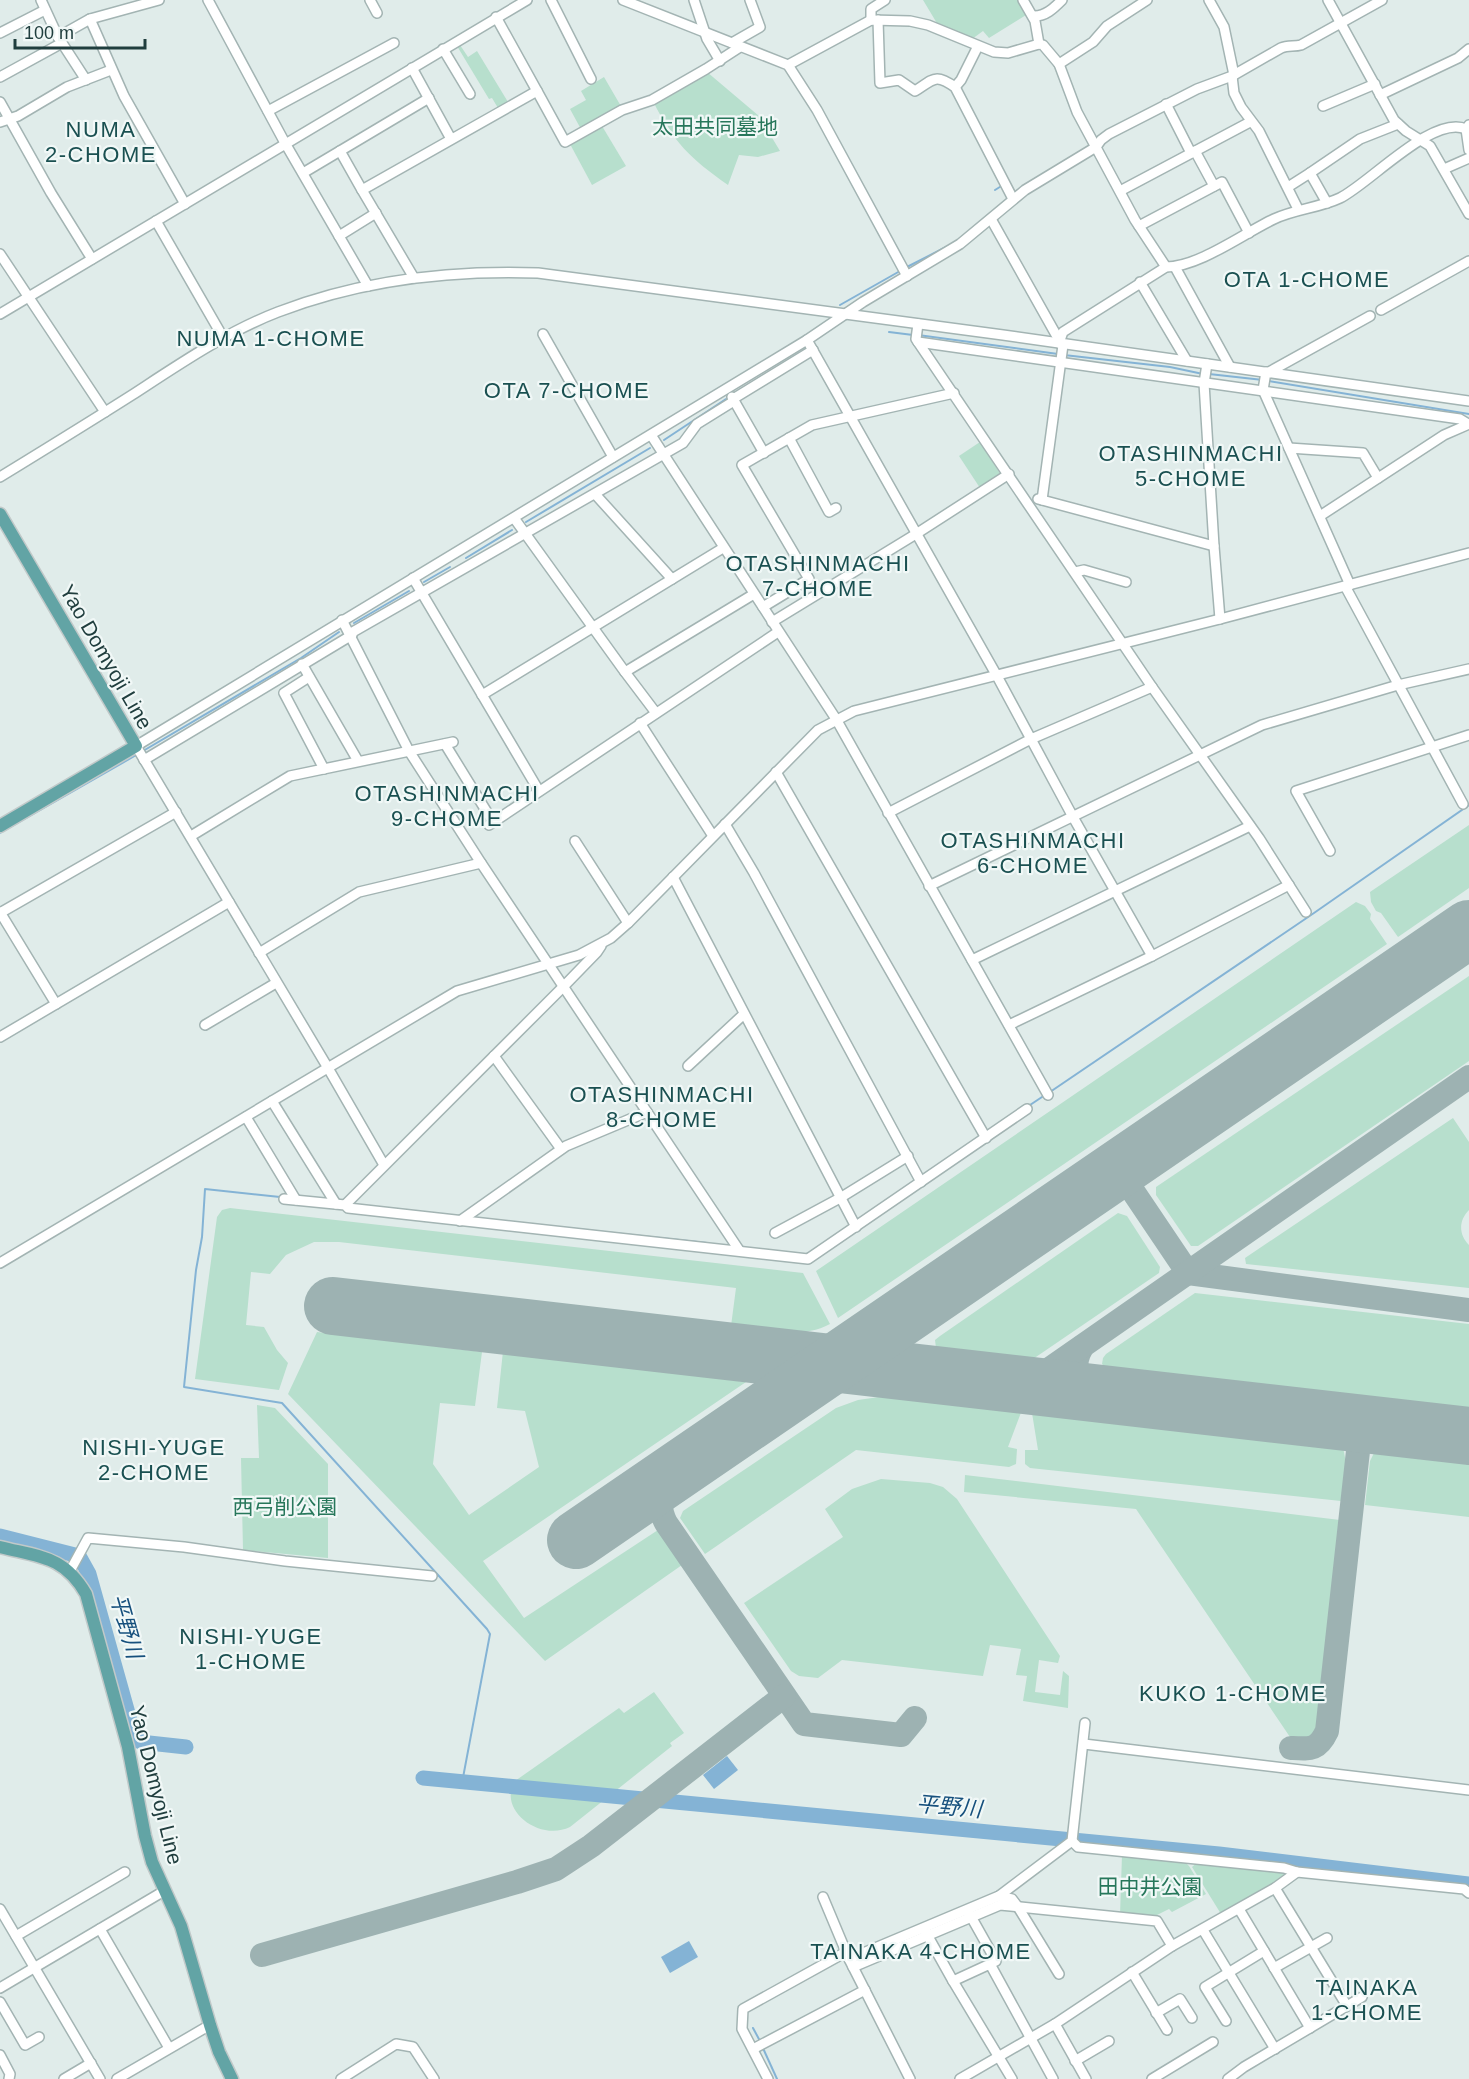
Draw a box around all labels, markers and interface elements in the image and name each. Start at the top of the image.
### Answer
scale bar [15,12,146,50]
text: 100 m [24,23,74,43]
park label: 太田共同墓地 [652,115,778,138]
district label: NUMA 2-CHOME [45,117,157,167]
district label: OTA 1-CHOME [1224,267,1390,292]
district label: NUMA 1-CHOME [176,326,366,351]
district label: OTA 7-CHOME [484,378,650,403]
district label: OTASHINMACHI 5-CHOME [1098,441,1284,491]
district label: OTASHINMACHI 7-CHOME [725,551,911,601]
street label: Yao Domyoji Line [56,580,157,733]
district label: OTASHINMACHI 9-CHOME [354,781,540,831]
district label: OTASHINMACHI 6-CHOME [940,828,1126,878]
district label: OTASHINMACHI 8-CHOME [569,1082,755,1132]
district label: NISHI-YUGE 2-CHOME [82,1435,226,1485]
park label: 西弓削公園 [233,1495,338,1518]
water label: 平野川 [105,1591,148,1663]
district label: NISHI-YUGE 1-CHOME [179,1624,323,1674]
district label: KUKO 1-CHOME [1139,1681,1327,1706]
street label: Yao Domyoji Line [126,1703,187,1867]
water label: 平野川 [915,1791,985,1822]
park label: 田中井公園 [1098,1875,1203,1898]
district label: TAINAKA 4-CHOME [810,1939,1032,1964]
district label: TAINAKA 1-CHOME [1311,1975,1423,2025]

